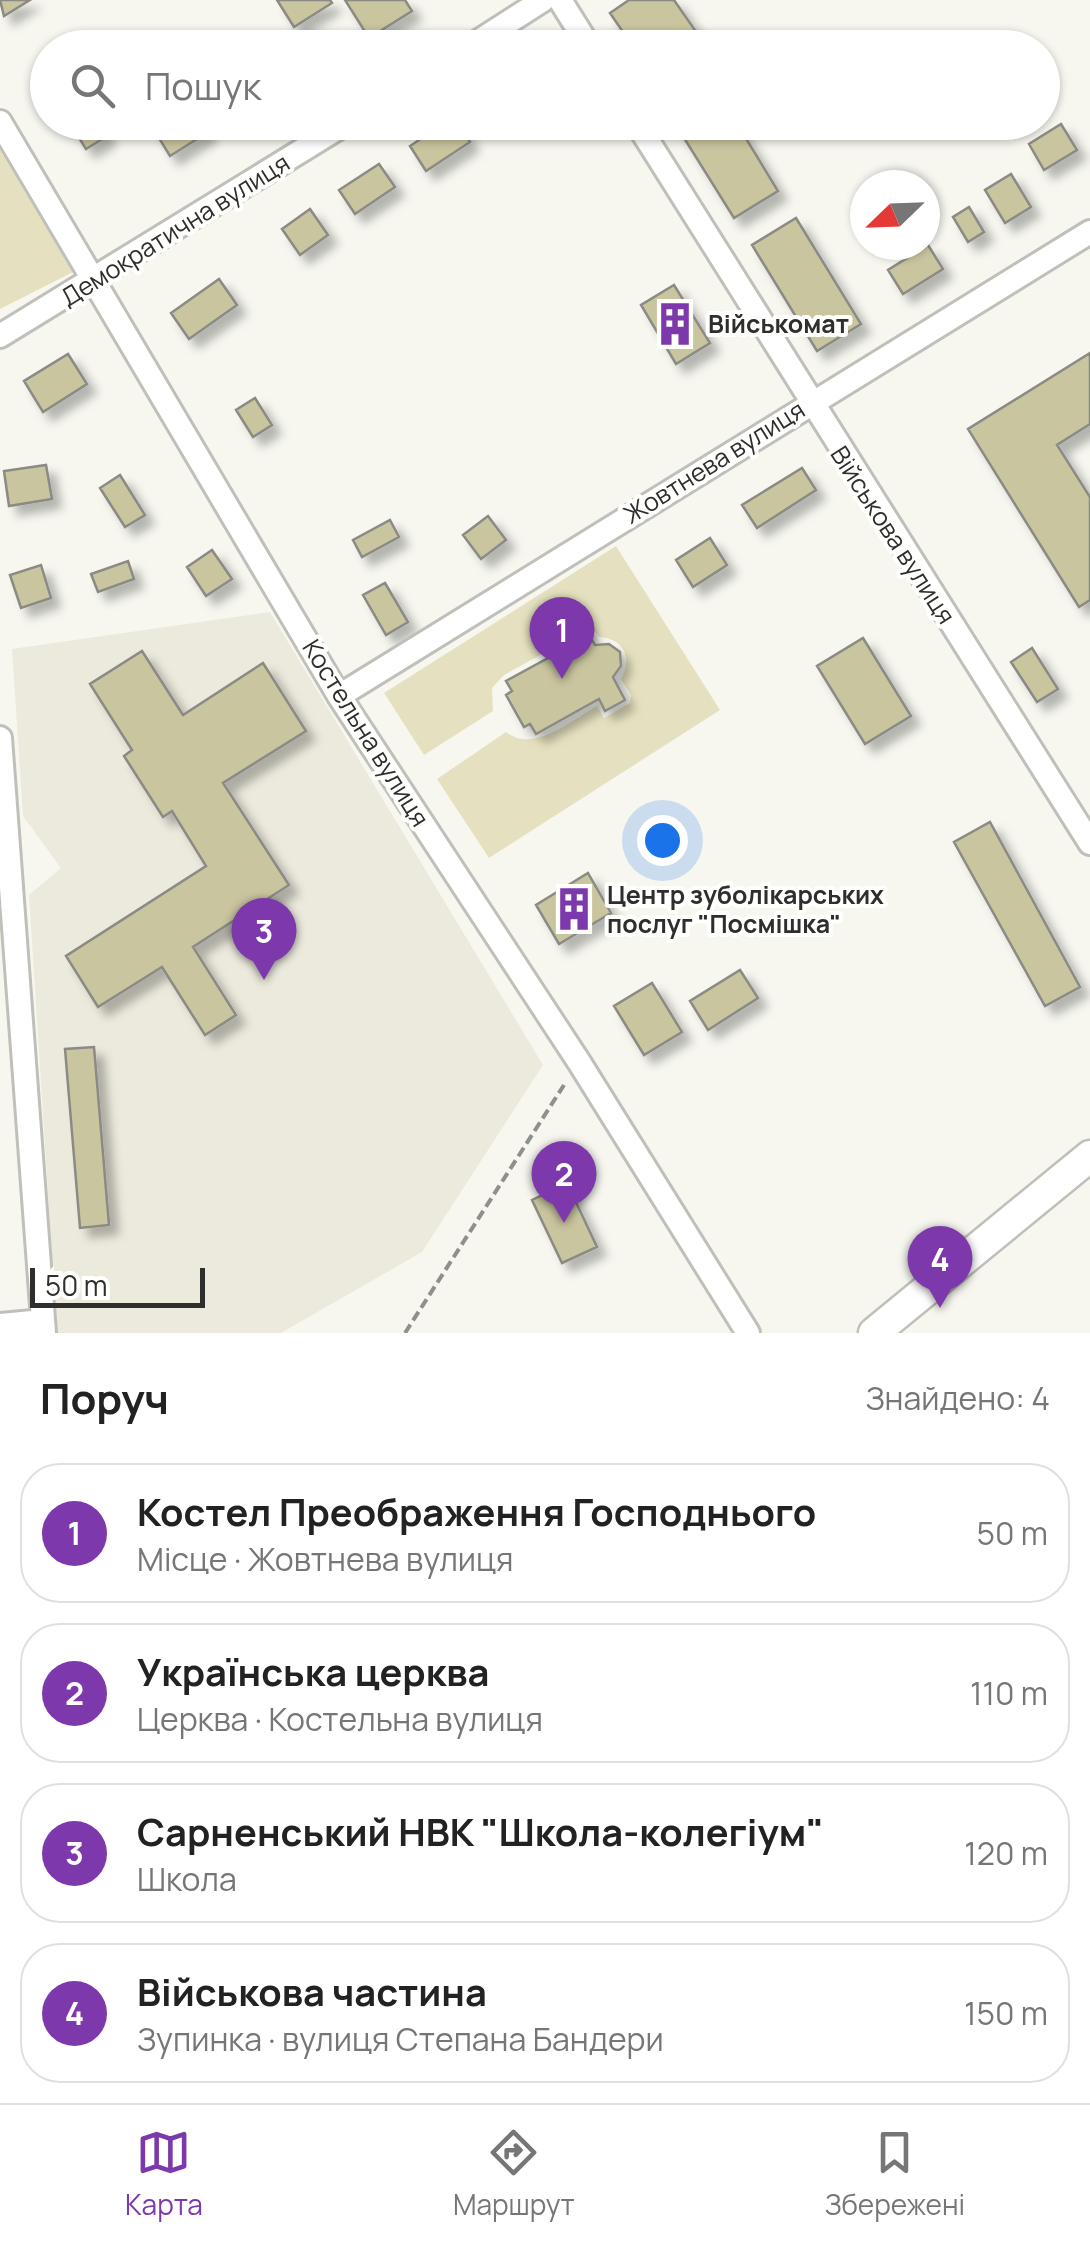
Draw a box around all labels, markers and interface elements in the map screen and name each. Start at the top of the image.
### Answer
search box [30,30,1060,140]
icon: search [65,58,120,113]
text: Пошук [145,59,261,111]
street label: Демократична вулиця [54,145,296,314]
north arrow [850,170,940,260]
building icon: Військомат [651,300,699,348]
place label: Військомат [708,306,849,341]
street label: Жовтнева вулиця [616,392,811,531]
street label: Військова вулиця [823,439,964,631]
pin: 1 [530,596,594,679]
street label: Костельна вулиця [295,633,438,833]
your location [637,815,688,866]
place label: Центр зуболікарських послуг "Посмішка" [607,877,884,941]
building icon: Центр зуболікарських послуг "Посмішка" [550,885,598,933]
pin: 3 [232,898,296,980]
pin: 2 [532,1140,596,1223]
pin: 4 [908,1226,972,1308]
scale bar [30,1263,205,1308]
text: 50 m [45,1266,108,1304]
text: Поруч [40,1369,169,1427]
text: Знайдено: 4 [865,1376,1050,1420]
text: Костел Преображення Господнього [137,1485,816,1537]
text: 1 [67,1511,82,1555]
text: 50 m [976,1511,1048,1555]
text: Місце · Жовтнева вулиця [137,1537,513,1581]
text: Українська церква [137,1645,489,1697]
text: 2 [65,1671,84,1715]
text: 110 m [970,1671,1048,1715]
text: Церква · Костельна вулиця [137,1697,543,1741]
text: Сарненський НВК "Школа-колегіум" [137,1805,824,1857]
text: 3 [65,1831,84,1875]
text: 120 m [964,1831,1048,1875]
text: Школа [137,1857,237,1901]
text: Військова частина [137,1965,487,2017]
text: 4 [65,1991,84,2035]
text: 150 m [964,1991,1048,2035]
text: Зупинка · вулиця Степана Бандери [137,2017,664,2061]
tab: Карта [125,2125,203,2223]
tab: Маршрут [453,2125,575,2223]
tab: Збережені [825,2125,965,2223]

